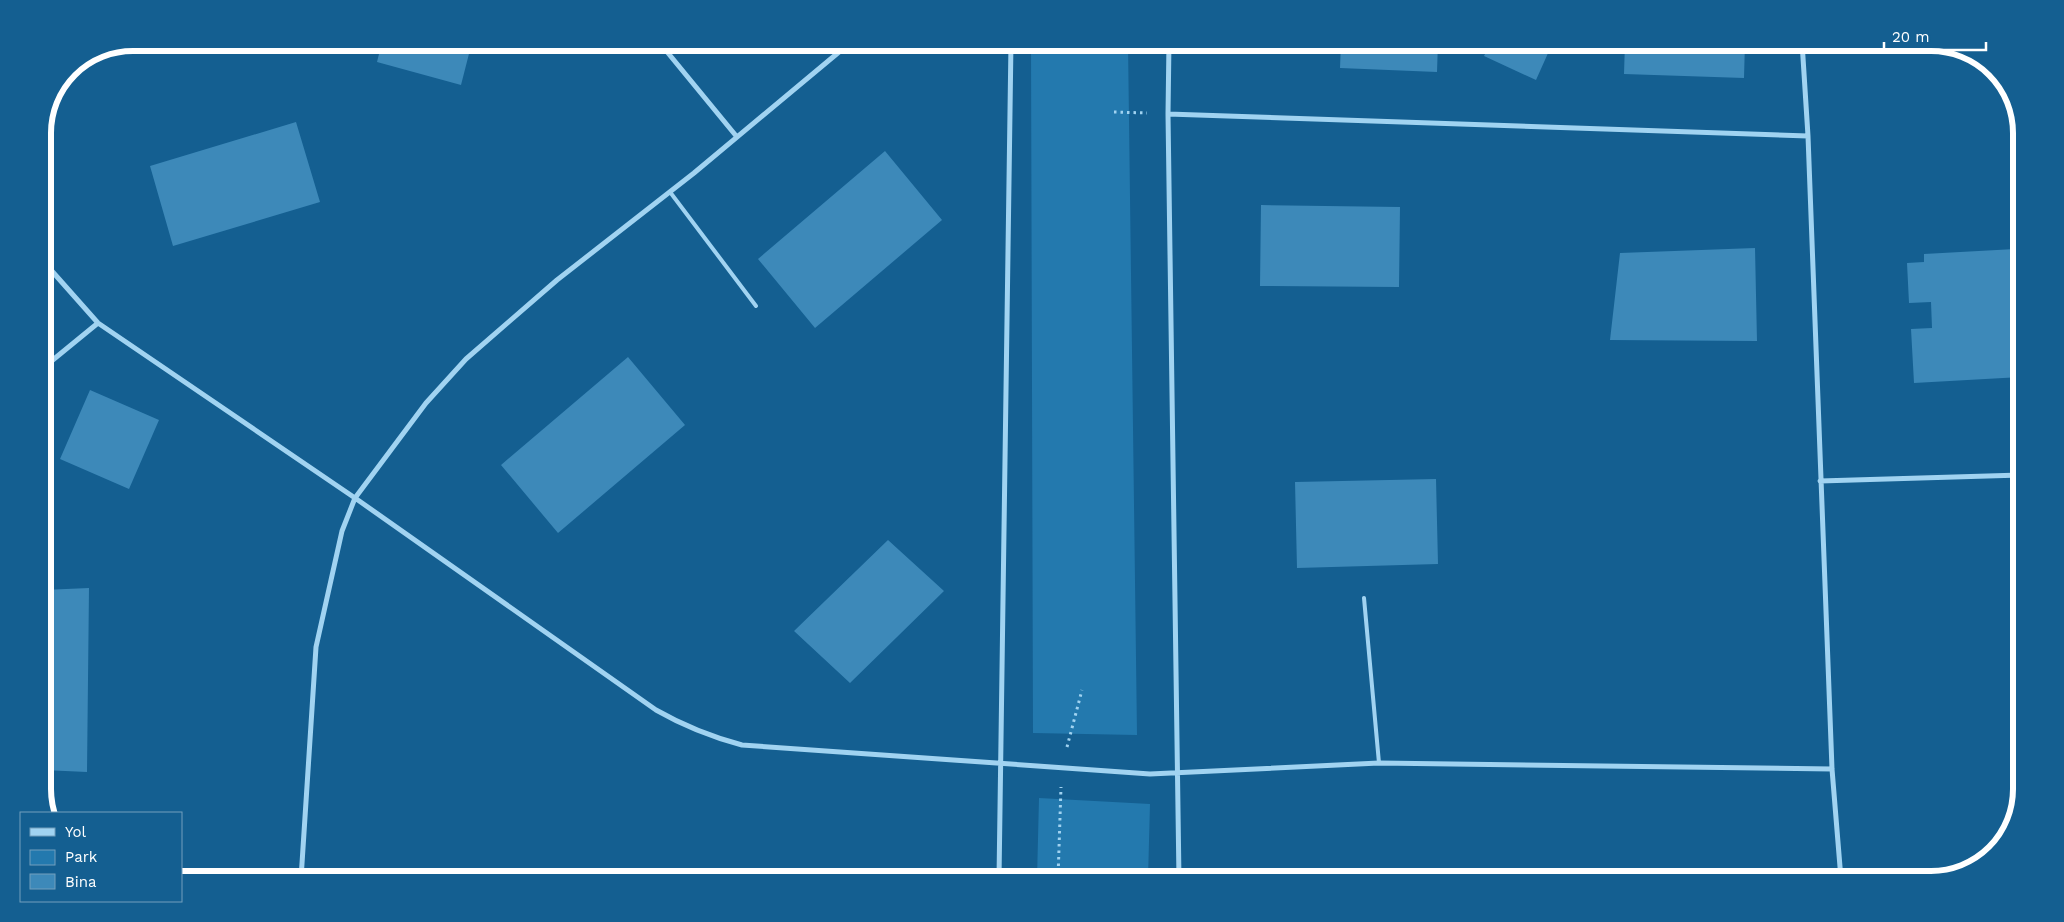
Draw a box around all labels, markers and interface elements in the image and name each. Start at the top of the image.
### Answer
scale bar [1884,20,1986,52]
text: 20 m [1892,28,1930,46]
legend [20,812,182,902]
text: Yol [65,823,87,841]
text: Park [65,848,98,866]
text: Bina [65,873,97,891]

